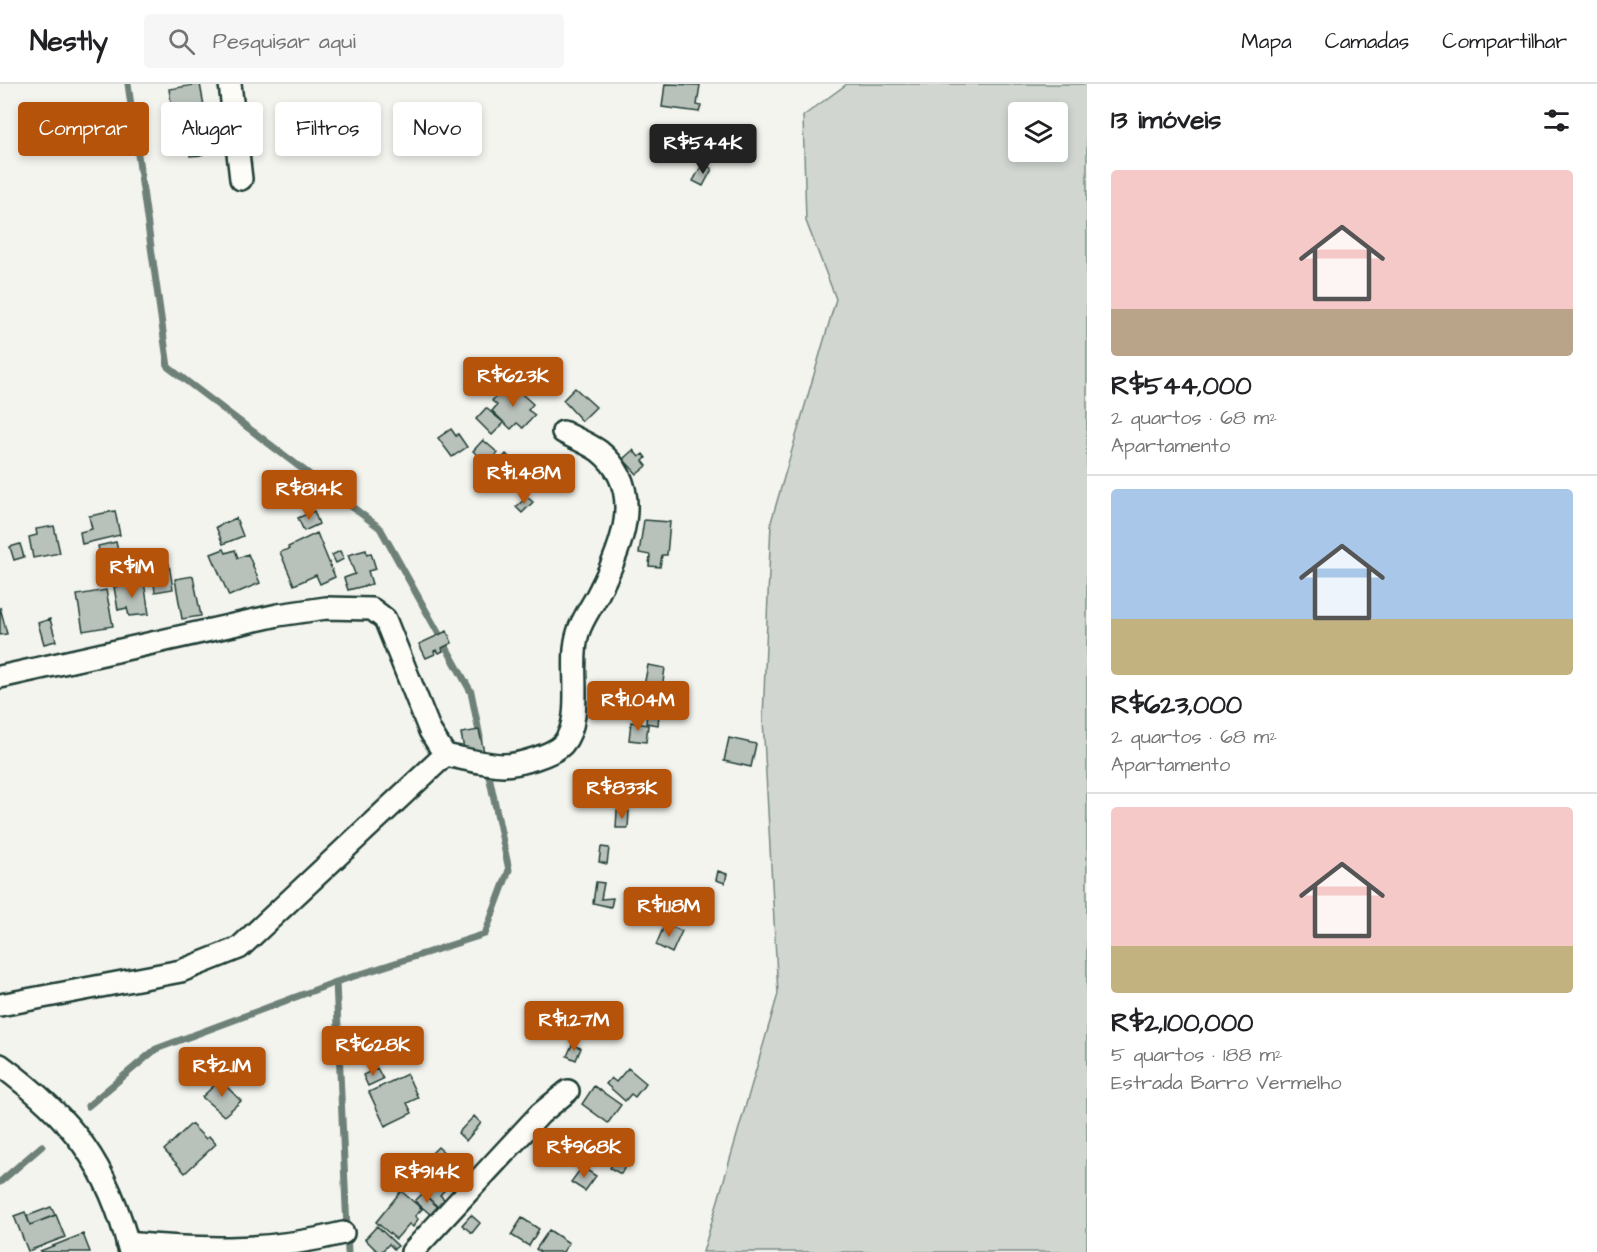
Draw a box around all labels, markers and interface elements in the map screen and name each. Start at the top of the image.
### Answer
search box [144,14,564,68]
text: Nestly [30,22,108,61]
icon: search [165,25,198,58]
text: Pesquisar aqui [213,26,356,57]
text: Mapa [1241,27,1292,56]
text: Camadas [1325,27,1409,56]
text: Compartilhar [1442,27,1567,56]
chip: Comprar [18,102,149,156]
chip: Alugar [161,102,263,156]
chip: Filtros [275,102,381,156]
chip: Novo [393,102,482,156]
map controls [1008,102,1068,162]
button: layers [1008,102,1068,162]
text: 13 imóveis [1111,102,1221,138]
icon: filters [1540,104,1573,137]
pin: R$544K [654,124,752,175]
text: R$544K [664,129,742,157]
icon: home [1288,209,1396,317]
pin: R$623K [464,357,562,408]
text: R$623K [477,362,549,390]
text: R$544,000 [1111,368,1252,404]
text: 2 quartos · 68 m² [1111,404,1277,432]
text: Apartamento [1111,432,1230,460]
pin: R$1.48M [469,454,579,505]
text: R$1.48M [487,459,561,487]
pin: R$814K [260,470,358,521]
text: R$814K [276,475,342,503]
icon: home [1288,528,1396,636]
pin: R$1M [96,548,168,599]
text: R$1M [110,553,154,581]
pin: R$1.04M [583,681,693,732]
text: R$1.04M [601,686,675,714]
text: R$623,000 [1111,687,1242,723]
text: 2 quartos · 68 m² [1111,723,1277,751]
text: Apartamento [1111,751,1230,779]
pin: R$833K [573,769,671,820]
text: R$833K [587,774,657,802]
icon: home [1288,846,1396,954]
pin: R$1.18M [614,887,724,938]
text: R$1.18M [638,892,700,920]
pin: R$1.27M [519,1001,629,1052]
text: R$2,100,000 [1111,1005,1253,1041]
text: R$1.27M [538,1006,610,1034]
pin: R$628K [324,1026,422,1077]
text: R$628K [336,1031,410,1059]
text: 5 quartos · 188 m² [1111,1041,1283,1069]
pin: R$2.1M [173,1047,271,1098]
text: R$2.1M [193,1052,251,1080]
text: Estrada Barro Vermelho [1111,1069,1341,1097]
pin: R$968K [535,1128,633,1179]
text: R$968K [547,1133,621,1161]
pin: R$914K [378,1153,476,1204]
text: R$914K [394,1158,460,1186]

